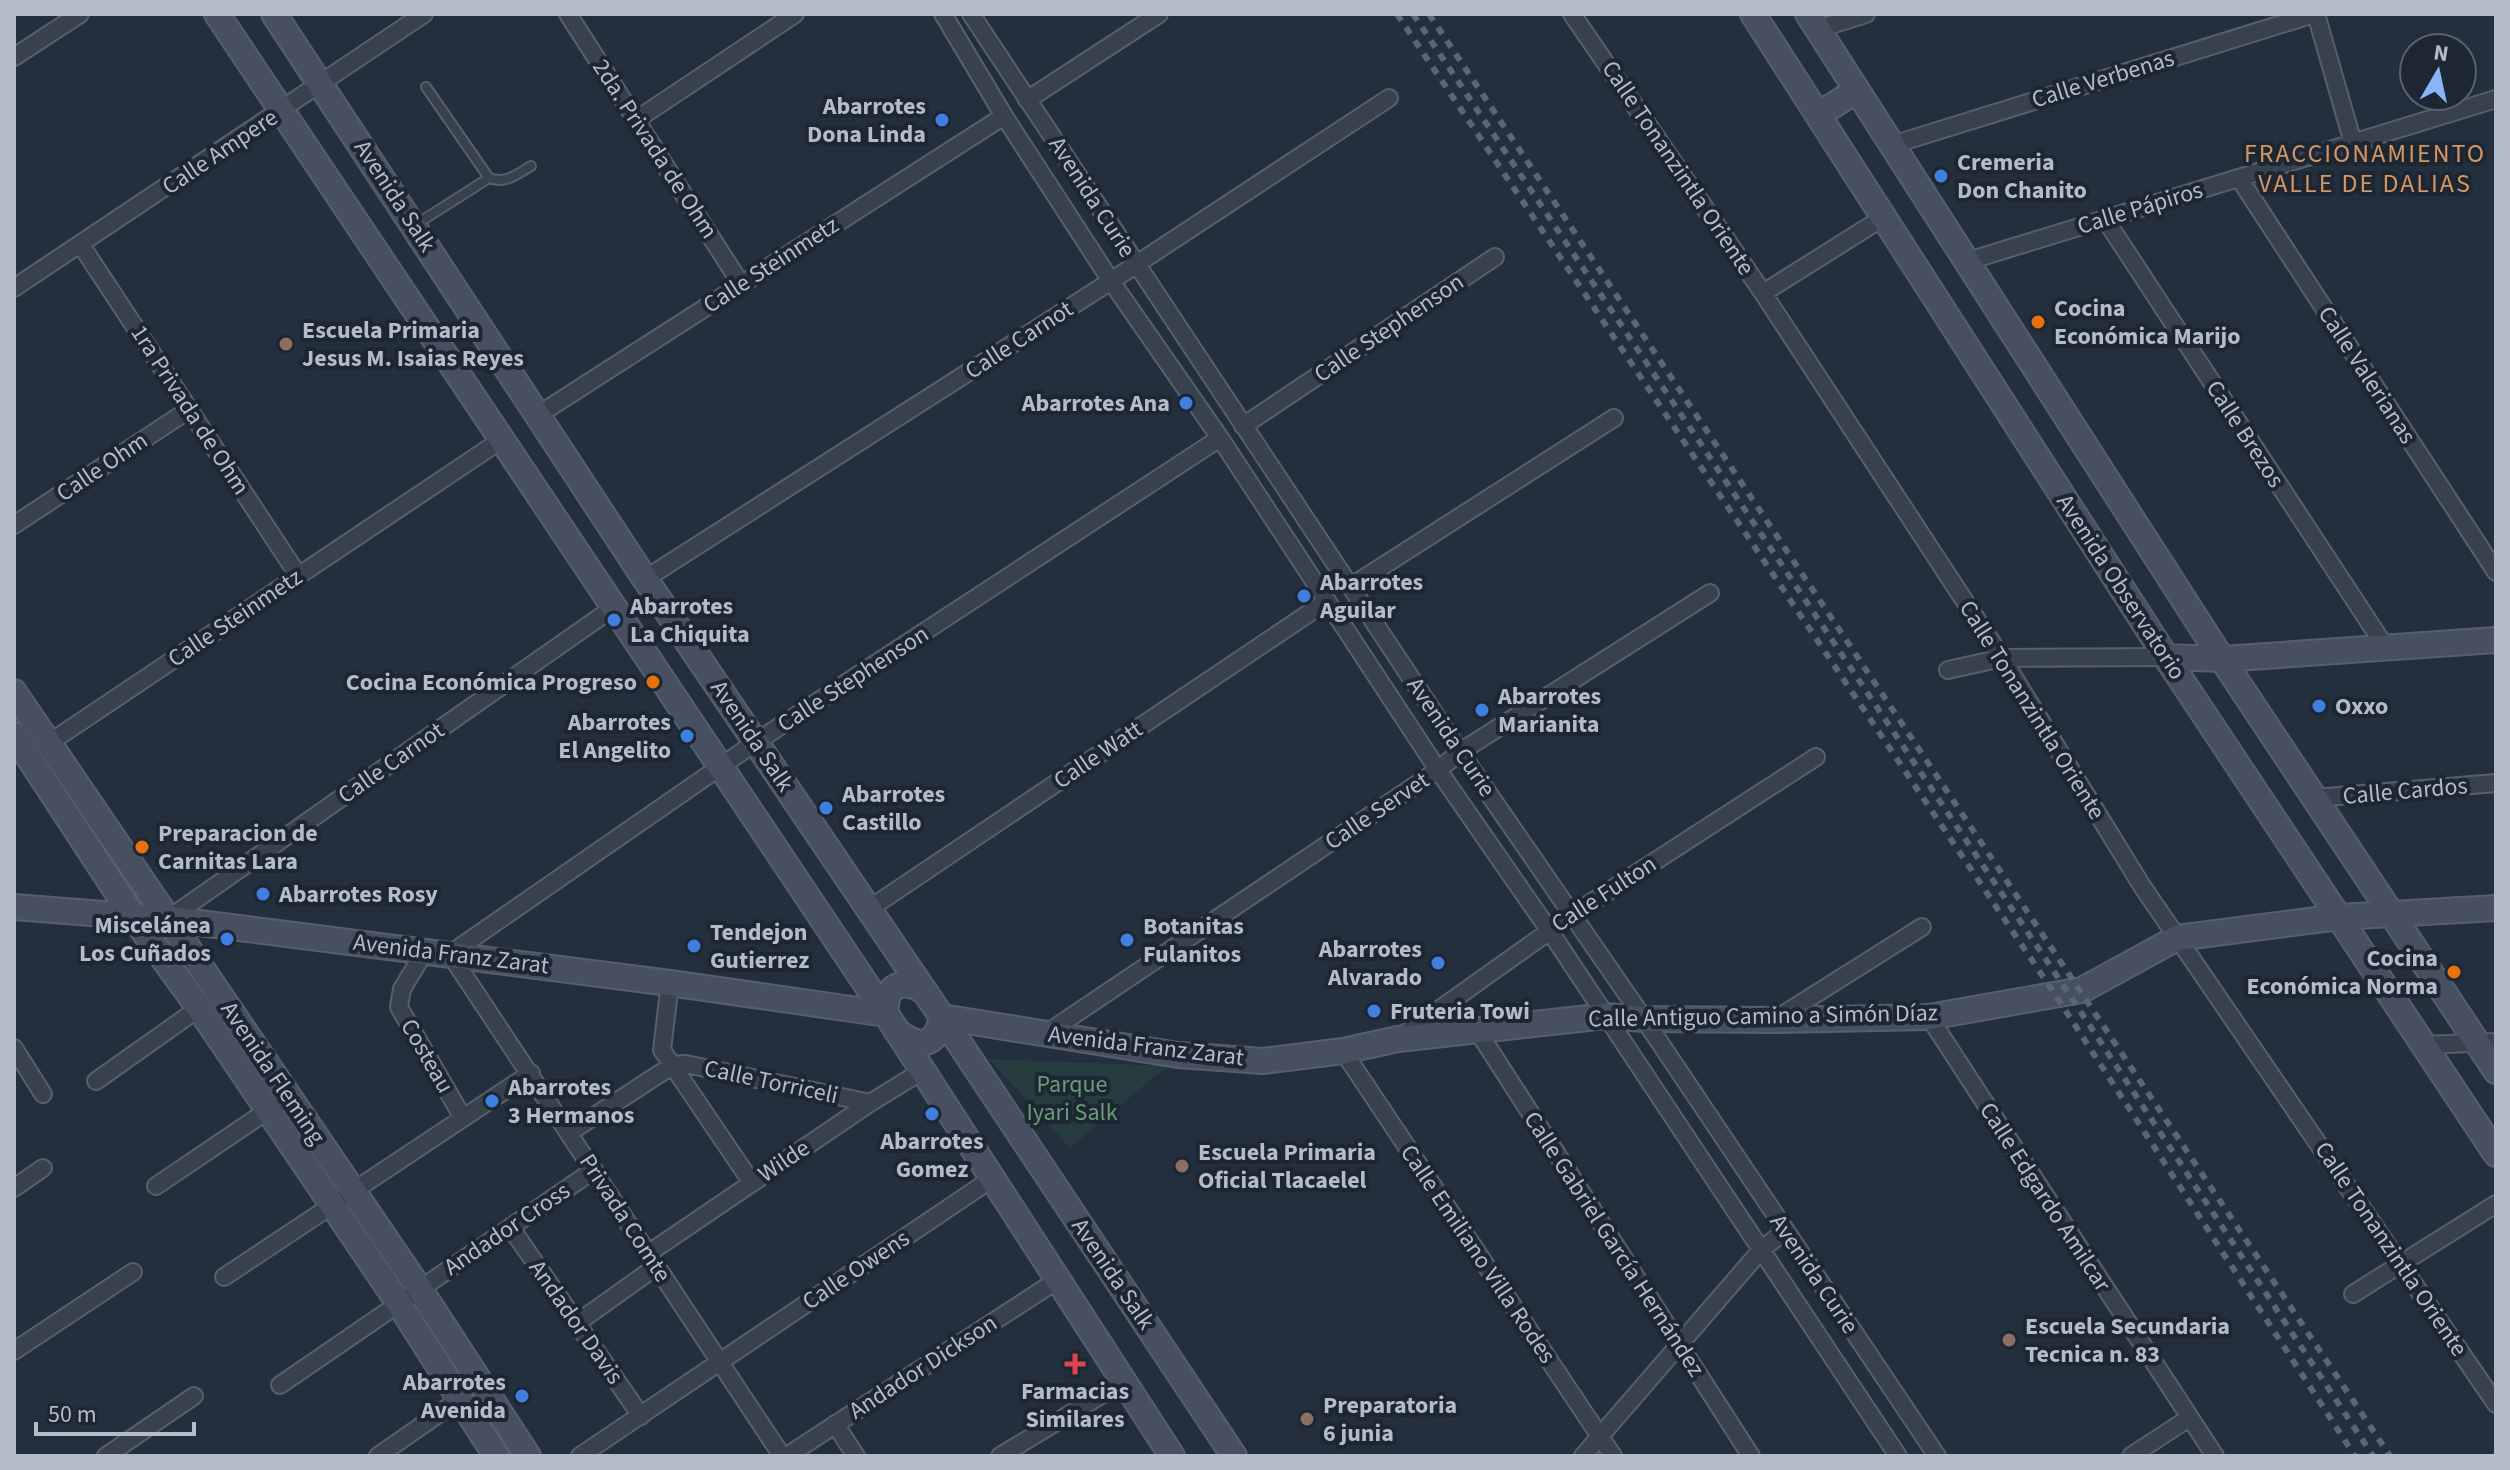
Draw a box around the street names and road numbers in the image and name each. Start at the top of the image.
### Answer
street label: Calle Verbenas [2027,41,2179,117]
street label: 2da. Privada de Ohm [584,52,726,246]
street label: Calle Tonanzintla Oriente [1593,53,1763,283]
street label: Calle Ampere [155,100,285,204]
street label: Avenida Curie [1040,130,1144,264]
street label: Avenida Salk [345,133,445,259]
street label: Calle Pápiros [2073,172,2207,244]
street label: Calle Steinmetz [696,208,846,322]
street label: Calle Stephenson [1307,265,1471,391]
street label: Calle Carnot [958,292,1080,388]
street label: Calle Valerianas [2309,299,2425,451]
street label: 1ra Privada de Ohm [122,318,258,502]
street label: Calle Brezos [2197,373,2293,495]
street label: Calle Ohm [49,424,155,510]
street label: Avenida Observatorio [2048,487,2194,687]
street label: Calle Steinmetz [161,560,309,676]
street label: Calle Tonanzintla Oriente [1950,594,2114,826]
street label: Calle Stephenson [770,617,936,741]
street label: Avenida Curie [1398,670,1504,804]
street label: Avenida Salk [702,673,802,799]
street label: Calle Watt [1046,712,1150,798]
street label: Calle Carnot [331,713,451,813]
street label: Calle Servet [1318,763,1436,859]
street label: Calle Cardos [2341,768,2469,814]
street label: Calle Fulton [1544,847,1664,941]
street label: Avenida Franz Zarat [351,925,551,983]
street label: Avenida Fleming [212,994,334,1152]
street label: Calle Antiguo Camino a Simón Díaz [1588,995,1938,1037]
street label: Costeau [392,1012,462,1100]
street label: Avenida Franz Zarat [1046,1017,1246,1075]
street label: Calle Torriceli [701,1051,841,1113]
street label: Calle Edgardo Amilcar [1971,1095,2120,1299]
street label: Calle Gabriel García Hernández [1515,1104,1713,1384]
street label: Wilde [751,1131,817,1191]
street label: Calle Tonanzintla Oriente [2306,1134,2476,1364]
street label: Calle Emiliano Villa Rodes [1392,1138,1564,1370]
street label: Privada Comte [570,1147,680,1289]
street label: Andador Cross [437,1174,577,1284]
street label: Avenida Curie [1761,1207,1867,1341]
street label: Avenida Salk [1063,1211,1163,1337]
street label: Calle Owens [795,1221,917,1319]
street label: Andador Davis [520,1253,632,1391]
street label: Andador Dickson [842,1306,1004,1428]

